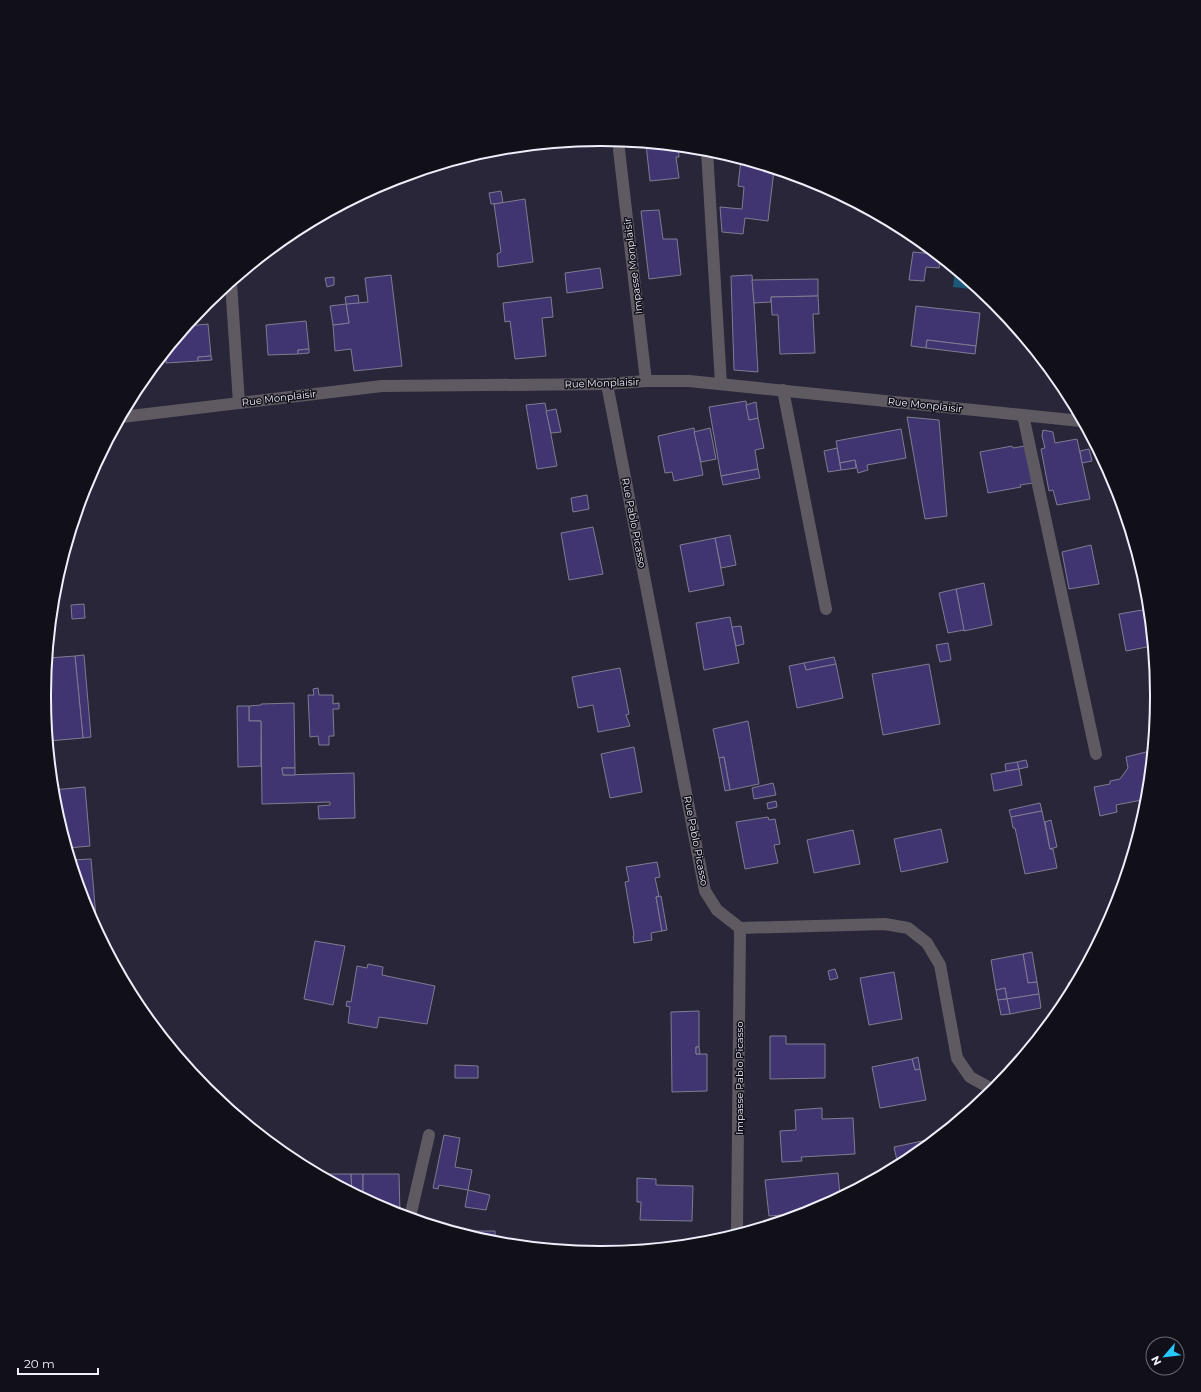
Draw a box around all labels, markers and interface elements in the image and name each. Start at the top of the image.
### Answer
street label: Impasse Monplaisir [621,217,645,315]
street label: Rue Monplaisir [564,375,640,391]
street label: Rue Monplaisir [241,387,317,409]
street label: Rue Monplaisir [887,395,963,415]
street label: Rue Pablo Picasso [619,477,649,569]
street label: Rue Pablo Picasso [681,795,711,887]
street label: Impasse Pablo Picasso [733,1021,746,1135]
north arrow [1145,1336,1185,1376]
scale bar [18,1350,98,1376]
text: N [1148,1353,1164,1368]
text: 20 m [24,1356,55,1371]

